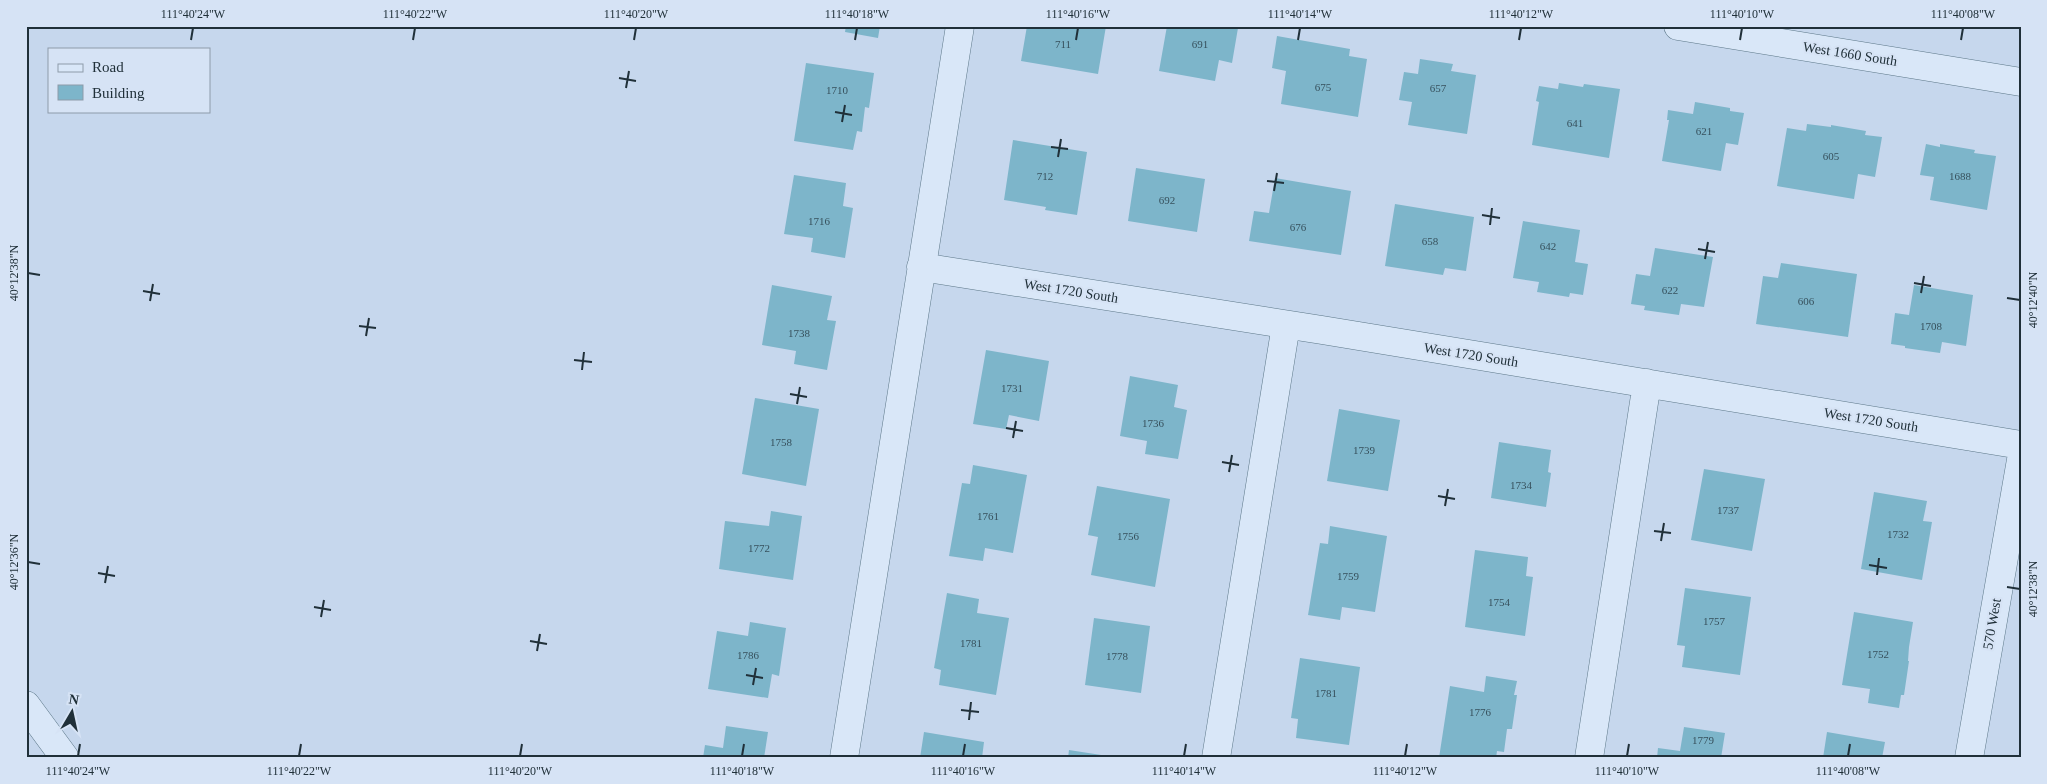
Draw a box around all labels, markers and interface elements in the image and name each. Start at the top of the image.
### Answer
text: 111°40'24"W [161,7,226,21]
text: 111°40'22"W [383,7,448,21]
text: 111°40'20"W [604,7,669,21]
text: 111°40'18"W [825,7,890,21]
text: 111°40'16"W [1046,7,1111,21]
text: 111°40'14"W [1268,7,1333,21]
text: 111°40'12"W [1489,7,1554,21]
text: 111°40'10"W [1710,7,1775,21]
text: 111°40'08"W [1931,7,1996,21]
house number: 711 [1055,38,1071,50]
house number: 691 [1192,38,1208,50]
street label: West 1660 South [1802,39,1898,69]
legend [48,48,210,112]
text: Road [92,59,124,75]
house number: 675 [1315,81,1332,93]
house number: 657 [1430,82,1447,94]
house number: 1710 [826,84,849,96]
text: Building [92,85,145,101]
house number: 641 [1567,117,1583,129]
house number: 621 [1696,125,1712,137]
house number: 605 [1823,150,1840,162]
house number: 712 [1037,170,1053,182]
house number: 1688 [1949,170,1972,182]
house number: 692 [1159,194,1175,206]
house number: 1716 [808,215,831,227]
house number: 676 [1290,221,1307,233]
house number: 658 [1422,235,1439,247]
house number: 642 [1540,240,1556,252]
text: 40°12'38"N [7,244,21,301]
text: 40°12'40"N [2026,271,2040,328]
street label: West 1720 South [1023,276,1119,306]
house number: 622 [1662,284,1678,296]
house number: 606 [1798,295,1815,307]
house number: 1708 [1920,320,1943,332]
house number: 1738 [788,327,811,339]
street label: West 1720 South [1423,340,1519,370]
house number: 1731 [1001,382,1023,394]
street label: West 1720 South [1823,405,1919,435]
house number: 1736 [1142,417,1165,429]
house number: 1758 [770,436,793,448]
house number: 1739 [1353,444,1376,456]
house number: 1734 [1510,479,1533,491]
house number: 1737 [1717,504,1740,516]
house number: 1761 [977,510,999,522]
house number: 1732 [1887,528,1909,540]
house number: 1756 [1117,530,1140,542]
text: 40°12'36"N [7,533,21,590]
house number: 1772 [748,542,770,554]
text: 40°12'38"N [2026,560,2040,617]
house number: 1759 [1337,570,1360,582]
house number: 1754 [1488,596,1511,608]
street label: 570 West [1980,597,2004,651]
house number: 1757 [1703,615,1726,627]
house number: 1781 [960,637,982,649]
house number: 1752 [1867,648,1889,660]
house number: 1786 [737,649,760,661]
house number: 1778 [1106,650,1129,662]
north arrow [48,686,98,736]
house number: 1781 [1315,687,1337,699]
text: N [68,691,80,708]
house number: 1776 [1469,706,1492,718]
house number: 1779 [1692,734,1715,746]
text: 111°40'24"W [46,764,111,778]
text: 111°40'22"W [267,764,332,778]
text: 111°40'20"W [488,764,553,778]
text: 111°40'18"W [710,764,775,778]
text: 111°40'16"W [931,764,996,778]
text: 111°40'14"W [1152,764,1217,778]
text: 111°40'12"W [1373,764,1438,778]
text: 111°40'10"W [1595,764,1660,778]
text: 111°40'08"W [1816,764,1881,778]

